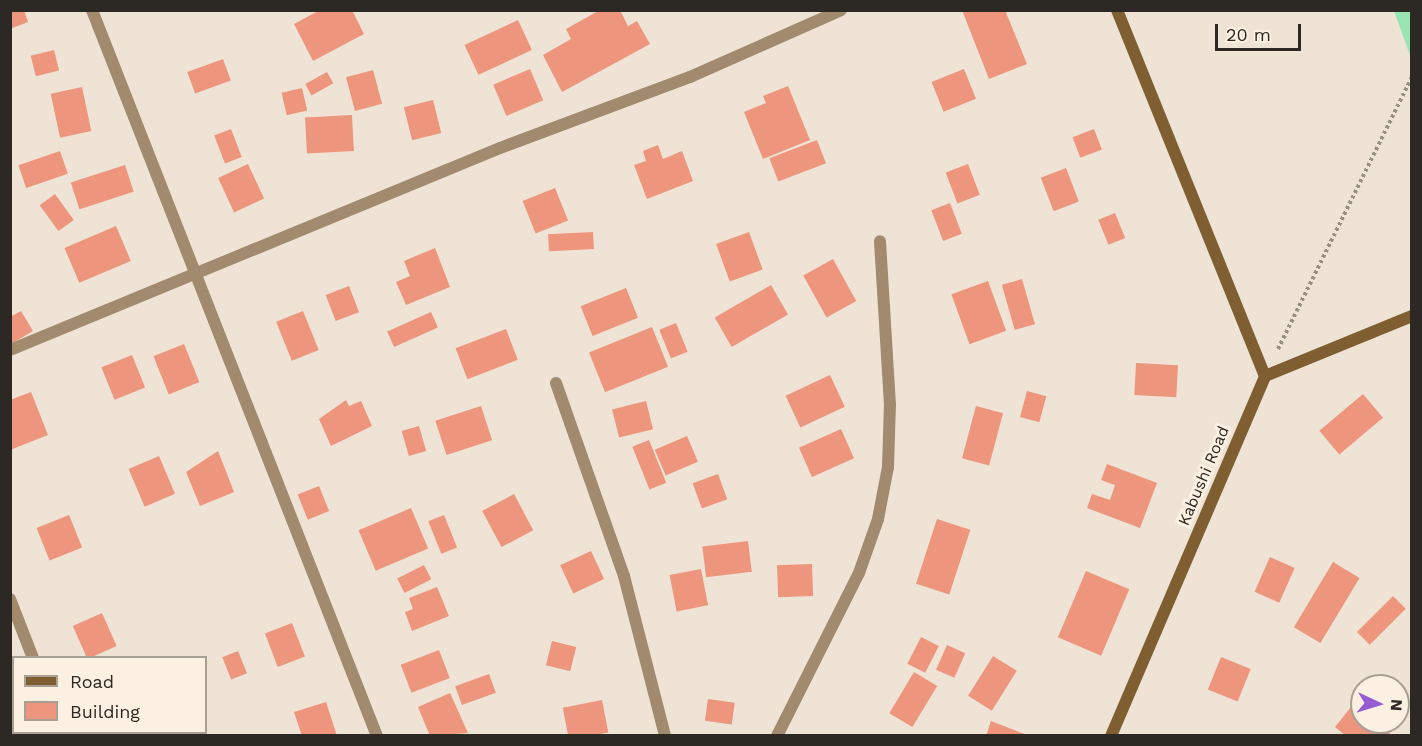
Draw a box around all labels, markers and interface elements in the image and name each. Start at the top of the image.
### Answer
scale bar [1218,12,1304,50]
text: 20 m [1226,24,1271,45]
street label: Kabushi Road [1174,423,1234,529]
legend [12,656,207,734]
text: Road [70,671,114,692]
north arrow [1350,674,1410,734]
text: N [1387,699,1406,712]
text: Building [70,701,140,722]

